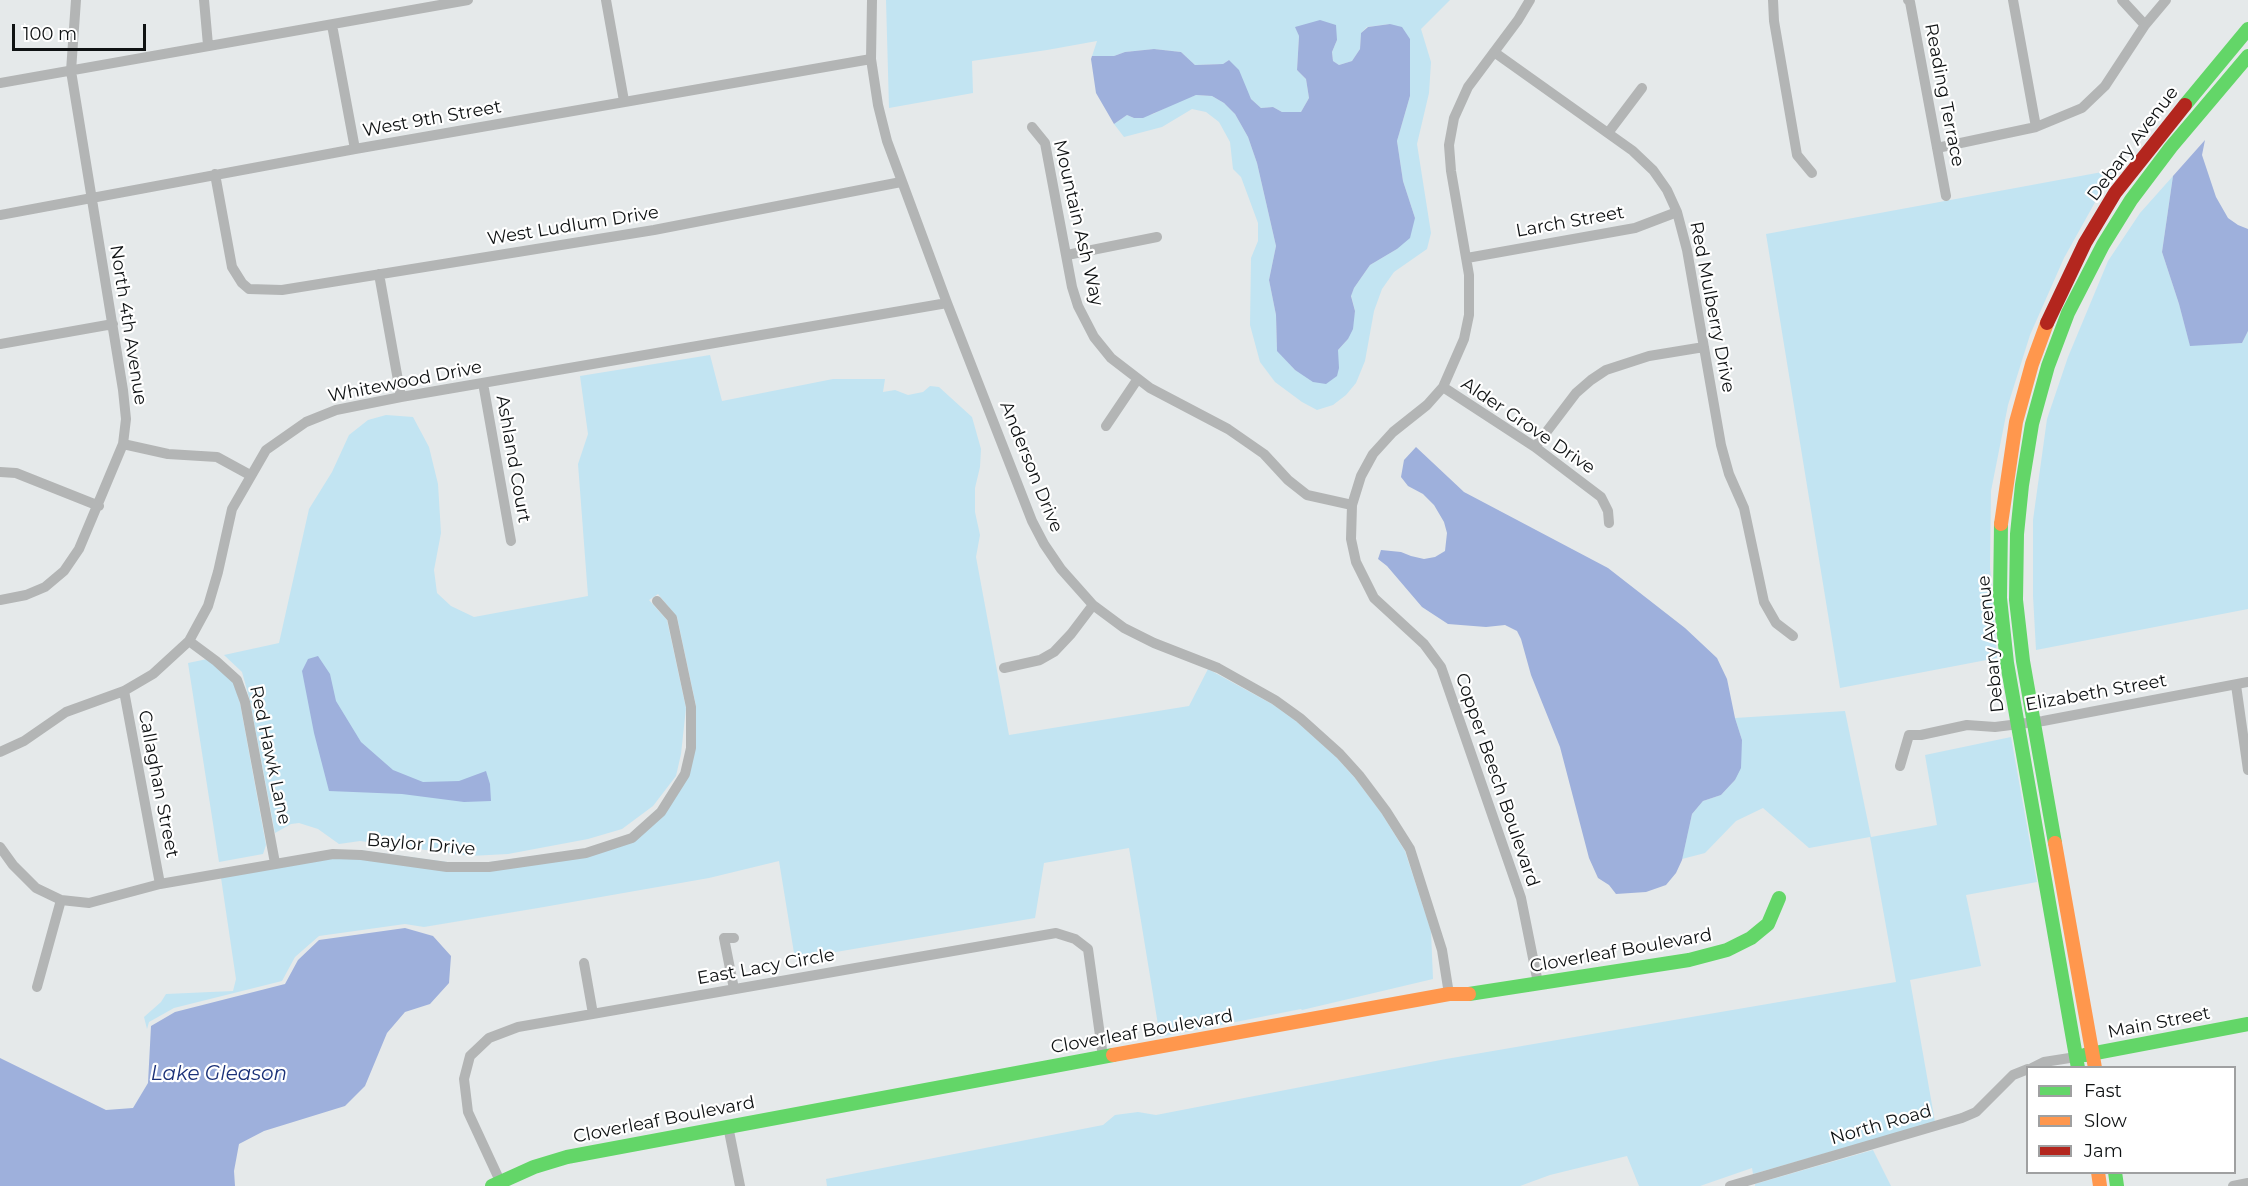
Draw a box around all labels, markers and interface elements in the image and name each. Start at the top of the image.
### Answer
scale bar [15,12,148,50]
street label: Reading Terrace [1919,21,1969,169]
text: 100 m [23,23,77,45]
street label: Debary Avenue [2083,82,2183,206]
street label: West 9th Street [361,96,503,142]
street label: Mountain Ash Way [1048,138,1108,308]
street label: West Ludlum Drive [486,202,660,250]
street label: Larch Street [1514,202,1626,242]
street label: Red Mulberry Drive [1685,220,1739,394]
street label: North 4th Avenue [105,243,151,407]
street label: Whitewood Drive [326,356,484,408]
street label: Alder Grove Drive [1457,373,1599,479]
street label: Ashland Court [491,394,535,524]
street label: Anderson Drive [995,398,1067,536]
street label: Debary Avenue [1973,574,2009,714]
street label: Copper Beech Boulevard [1450,670,1544,890]
street label: Elizabeth Street [2024,670,2168,716]
street label: Red Hawk Lane [245,684,295,826]
street label: Callaghan Street [133,708,183,860]
street label: Baylor Drive [366,829,476,861]
street label: Cloverleaf Boulevard [1528,924,1714,978]
street label: East Lacy Circle [695,944,837,990]
street label: Main Street [2106,1002,2212,1044]
street label: Cloverleaf Boulevard [1049,1005,1235,1059]
water label: Lake Gleason [151,1062,287,1086]
legend [2026,1066,2236,1174]
text: Fast [2084,1080,2122,1102]
street label: Cloverleaf Boulevard [571,1092,757,1148]
street label: North Road [1828,1100,1934,1150]
text: Slow [2084,1110,2127,1132]
text: Jam [2084,1140,2123,1162]

